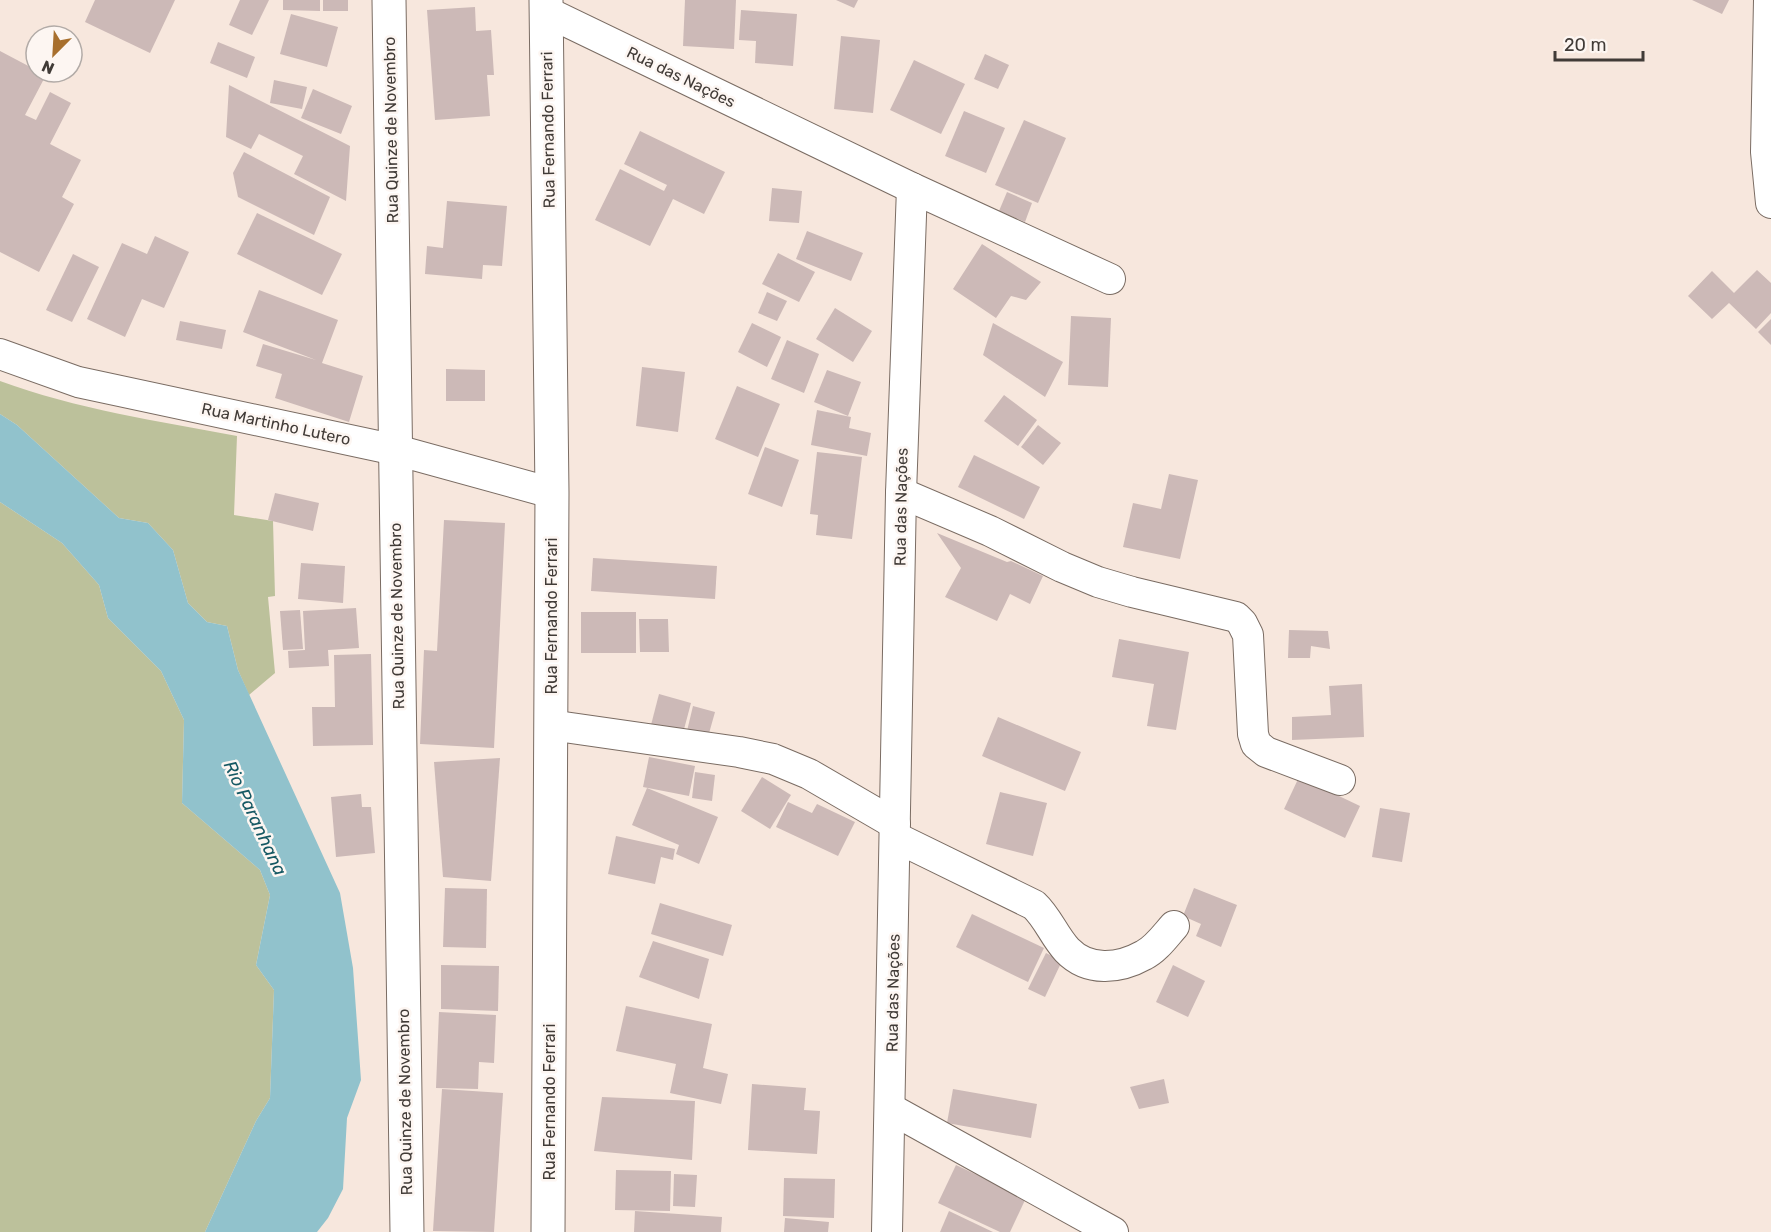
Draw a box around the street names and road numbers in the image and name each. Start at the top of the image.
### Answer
street label: Rua Quinze de Novembro [380,37,402,223]
street label: Rua das Nações [624,43,738,111]
street label: Rua Fernando Ferrari [537,51,559,209]
street label: Rua Martinho Lutero [200,399,352,449]
street label: Rua das Nações [890,448,912,566]
street label: Rua Quinze de Novembro [386,523,408,709]
street label: Rua Fernando Ferrari [542,538,561,694]
street label: Rua das Nações [882,934,904,1052]
street label: Rua Quinze de Novembro [394,1009,416,1195]
street label: Rua Fernando Ferrari [540,1024,559,1180]

